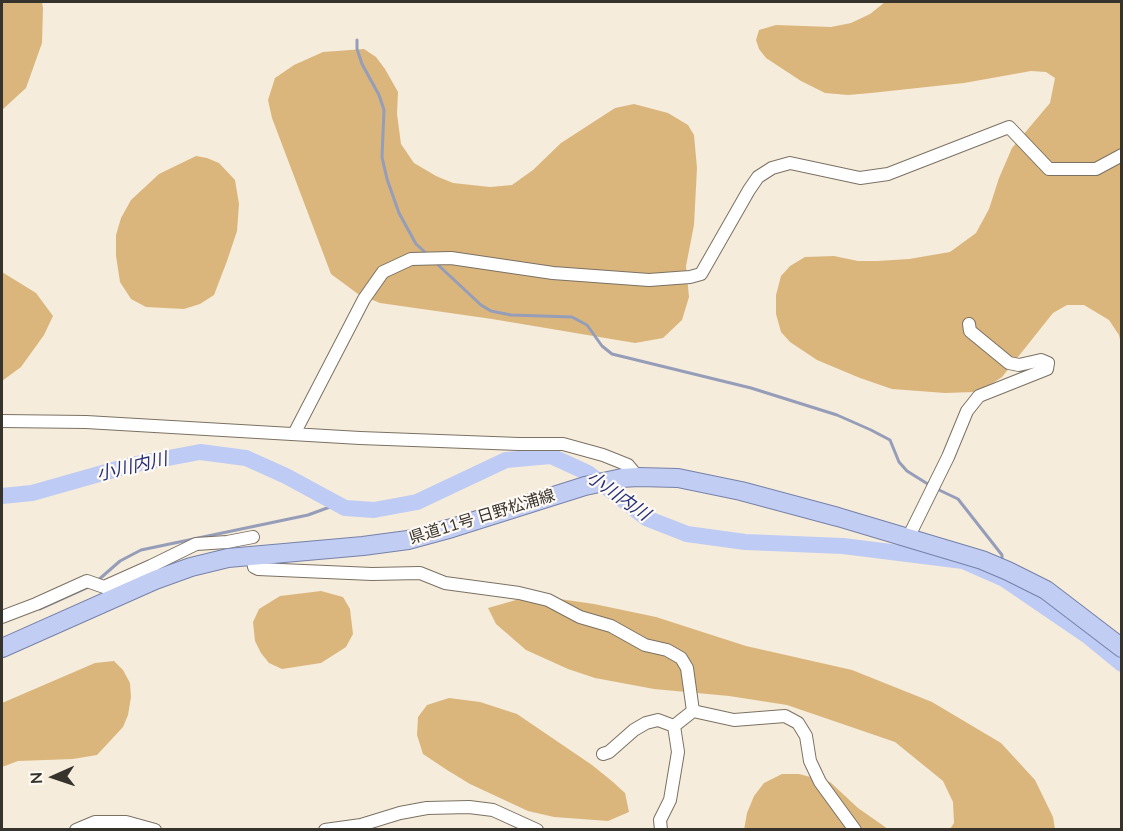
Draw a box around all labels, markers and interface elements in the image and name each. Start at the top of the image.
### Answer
water label: 小川内川 [94,448,170,486]
water label: 小川内川 [582,467,654,525]
street label: 県道11号 日野松浦線 [407,486,557,548]
north arrow [24,747,84,807]
text: N [26,771,46,785]

